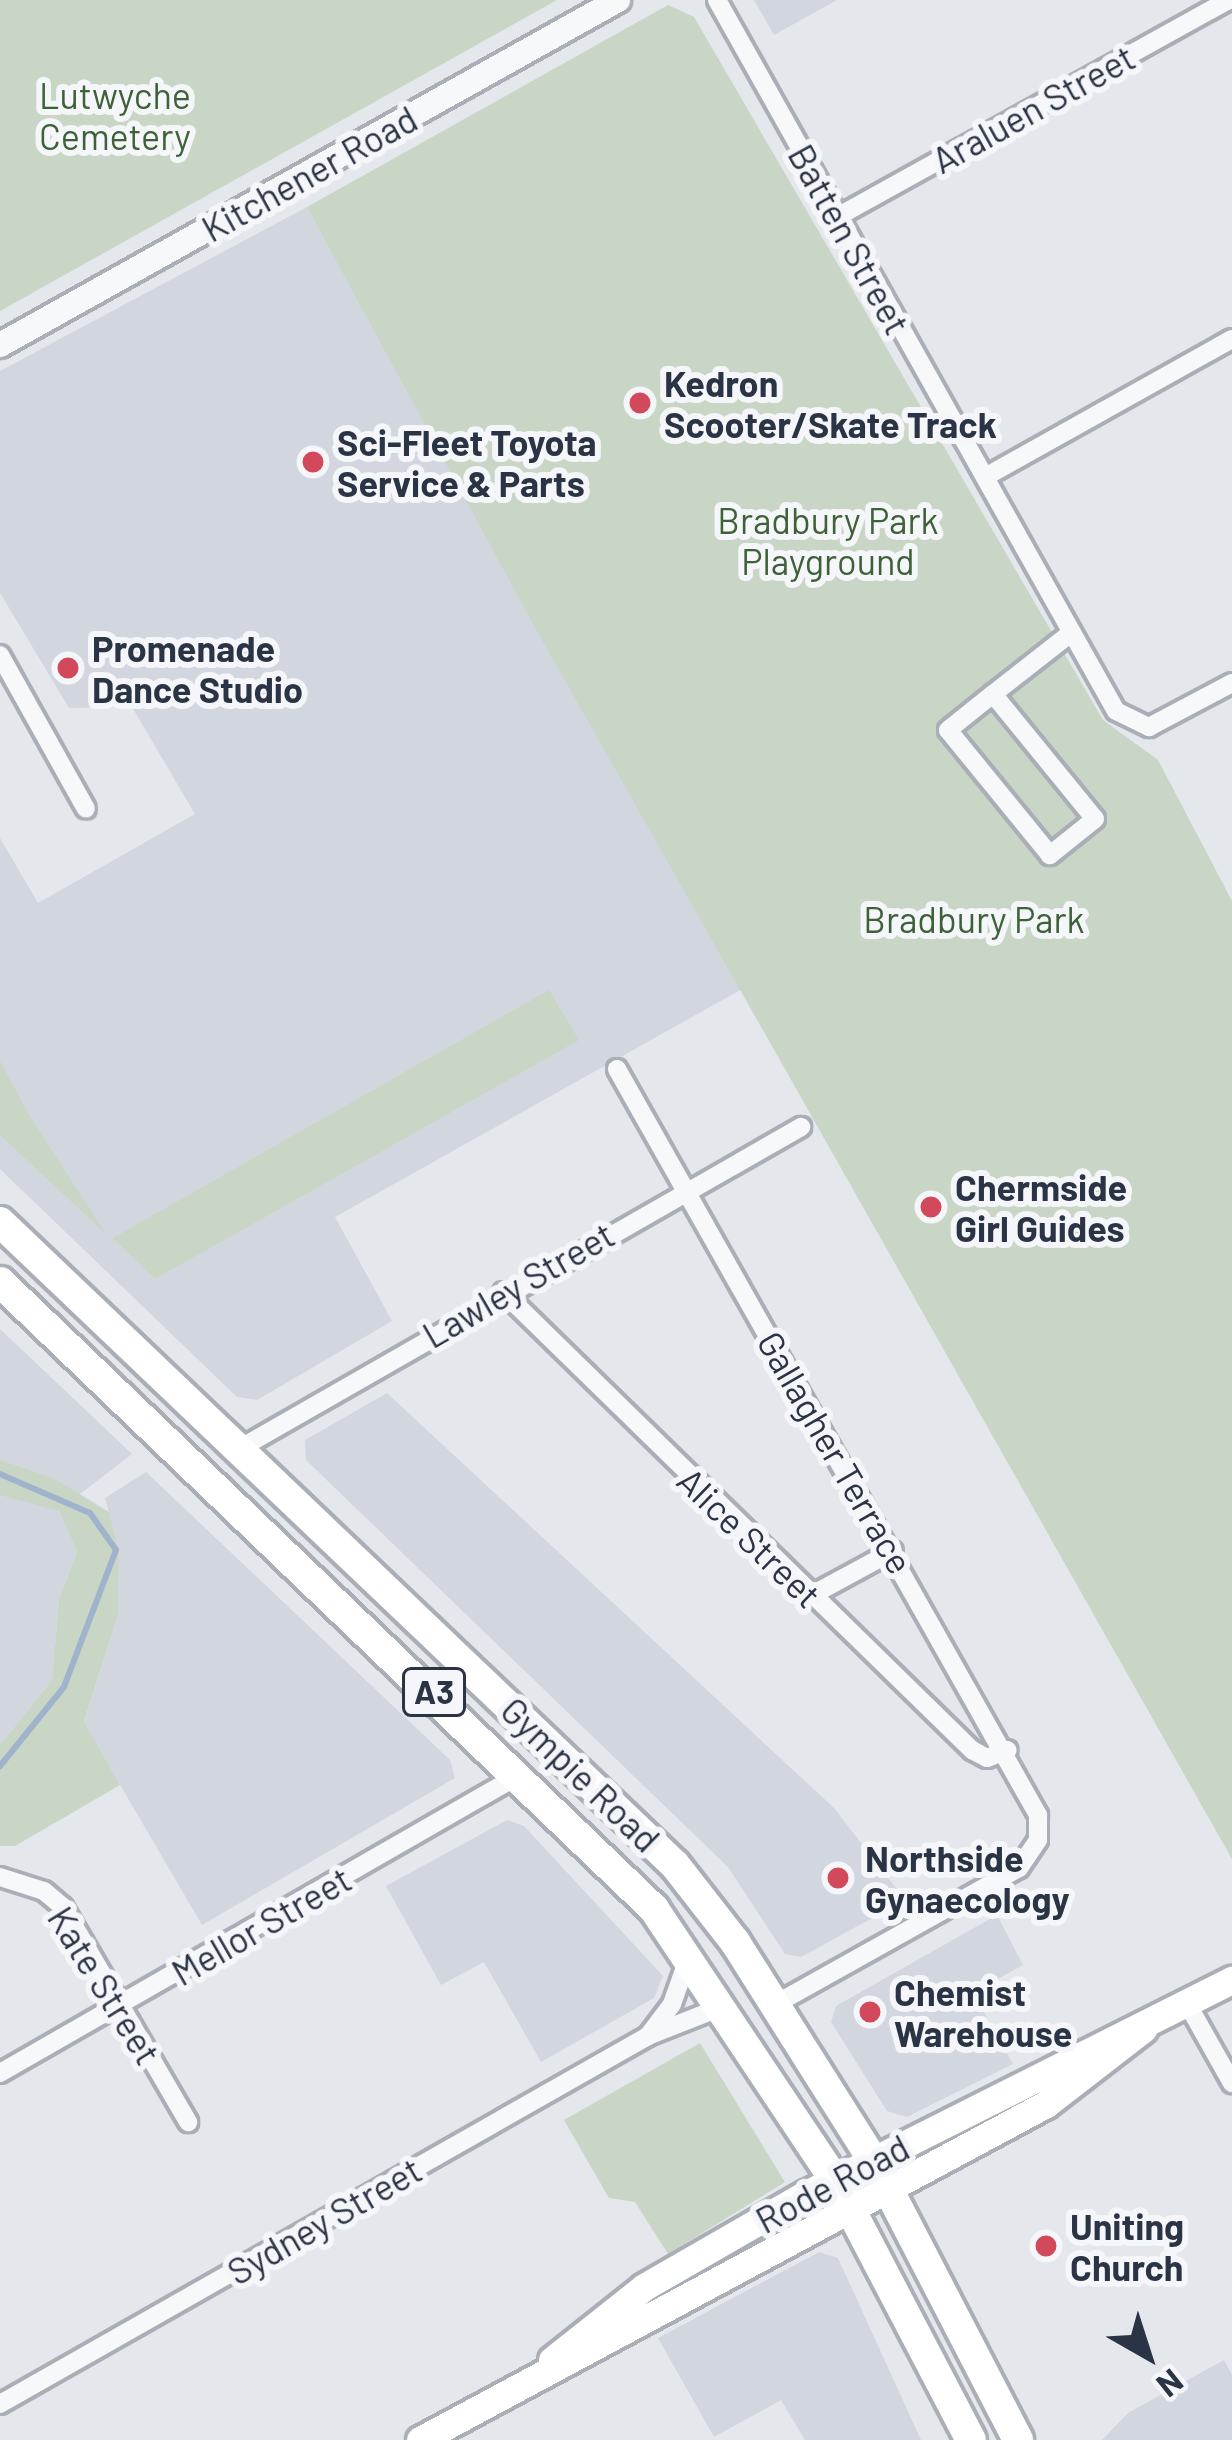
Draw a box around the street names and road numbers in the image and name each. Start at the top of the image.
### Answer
street label: Araluen Street [924,35,1142,181]
street label: Kitchener Road [194,96,424,250]
street label: Batten Street [780,137,920,341]
street label: Lawley Street [415,1212,621,1356]
street label: Gallagher Terrace [749,1323,923,1581]
street label: Alice Street [669,1458,831,1616]
road number: A3 [401,1665,467,1719]
street label: Gympie Road [493,1688,669,1860]
street label: Mellor Street [164,1856,358,1994]
street label: Kate Street [40,1898,170,2072]
street label: Rode Road [748,2125,916,2241]
street label: Sydney Street [219,2147,429,2293]

